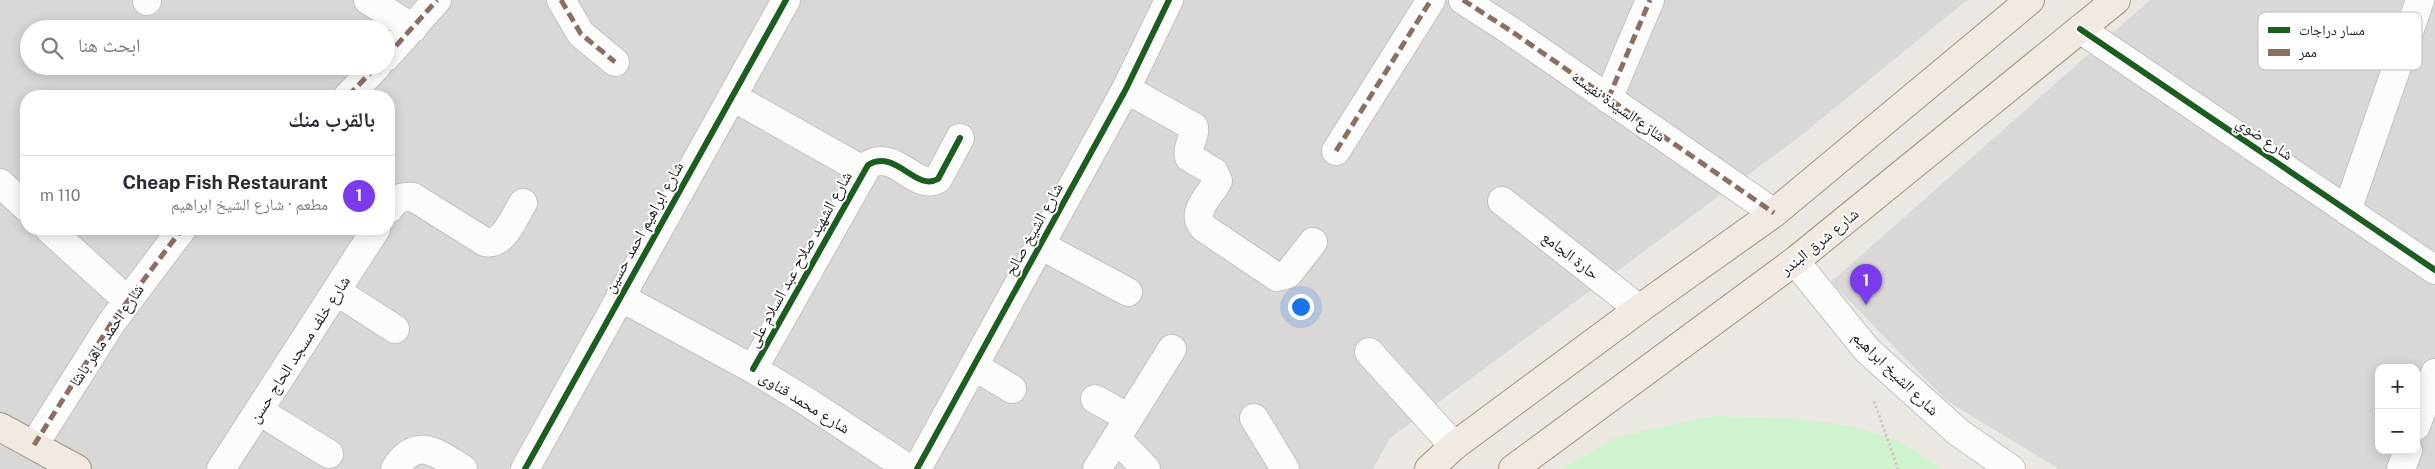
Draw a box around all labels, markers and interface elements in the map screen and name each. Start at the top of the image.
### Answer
legend [2258,12,2422,70]
search box [20,20,395,75]
text: مسار دراجات [2299,22,2365,39]
icon: search [38,34,66,62]
text: ابحث هنا [78,34,141,56]
text: ممر [2298,44,2317,61]
street label: شارع السيدة نفيسه [1568,67,1669,147]
text: بالقرب منك [288,107,375,132]
street label: شارع ضوي [2231,113,2297,167]
street label: شارع ابراهيم احمد حسين [599,158,688,297]
street label: شارع الشهيد صلاح عبد السلام على [743,168,857,351]
text: Cheap Fish Restaurant [122,171,328,193]
street label: شارع الشيخ صالح [1000,180,1068,279]
text: 110 m [40,186,81,205]
text: 1 [356,186,362,205]
text: مطعم · شارع الشيخ ابراهيم [171,195,328,214]
street label: شارع شرق البندر [1775,204,1863,280]
street label: حارة الجامع [1538,227,1603,284]
pin: 1 [1850,264,1882,305]
street label: شارع خلف مسجد الحاج حسن [245,272,355,427]
street label: شارع احمد ماهر باشا [65,281,148,391]
your location [1288,294,1314,320]
street label: شارع الشيخ ابراهيم [1848,327,1943,420]
map controls [2375,364,2420,454]
button: + [2375,364,2420,409]
street label: شارع محمد قناوى [755,367,854,439]
button: − [2375,409,2420,454]

